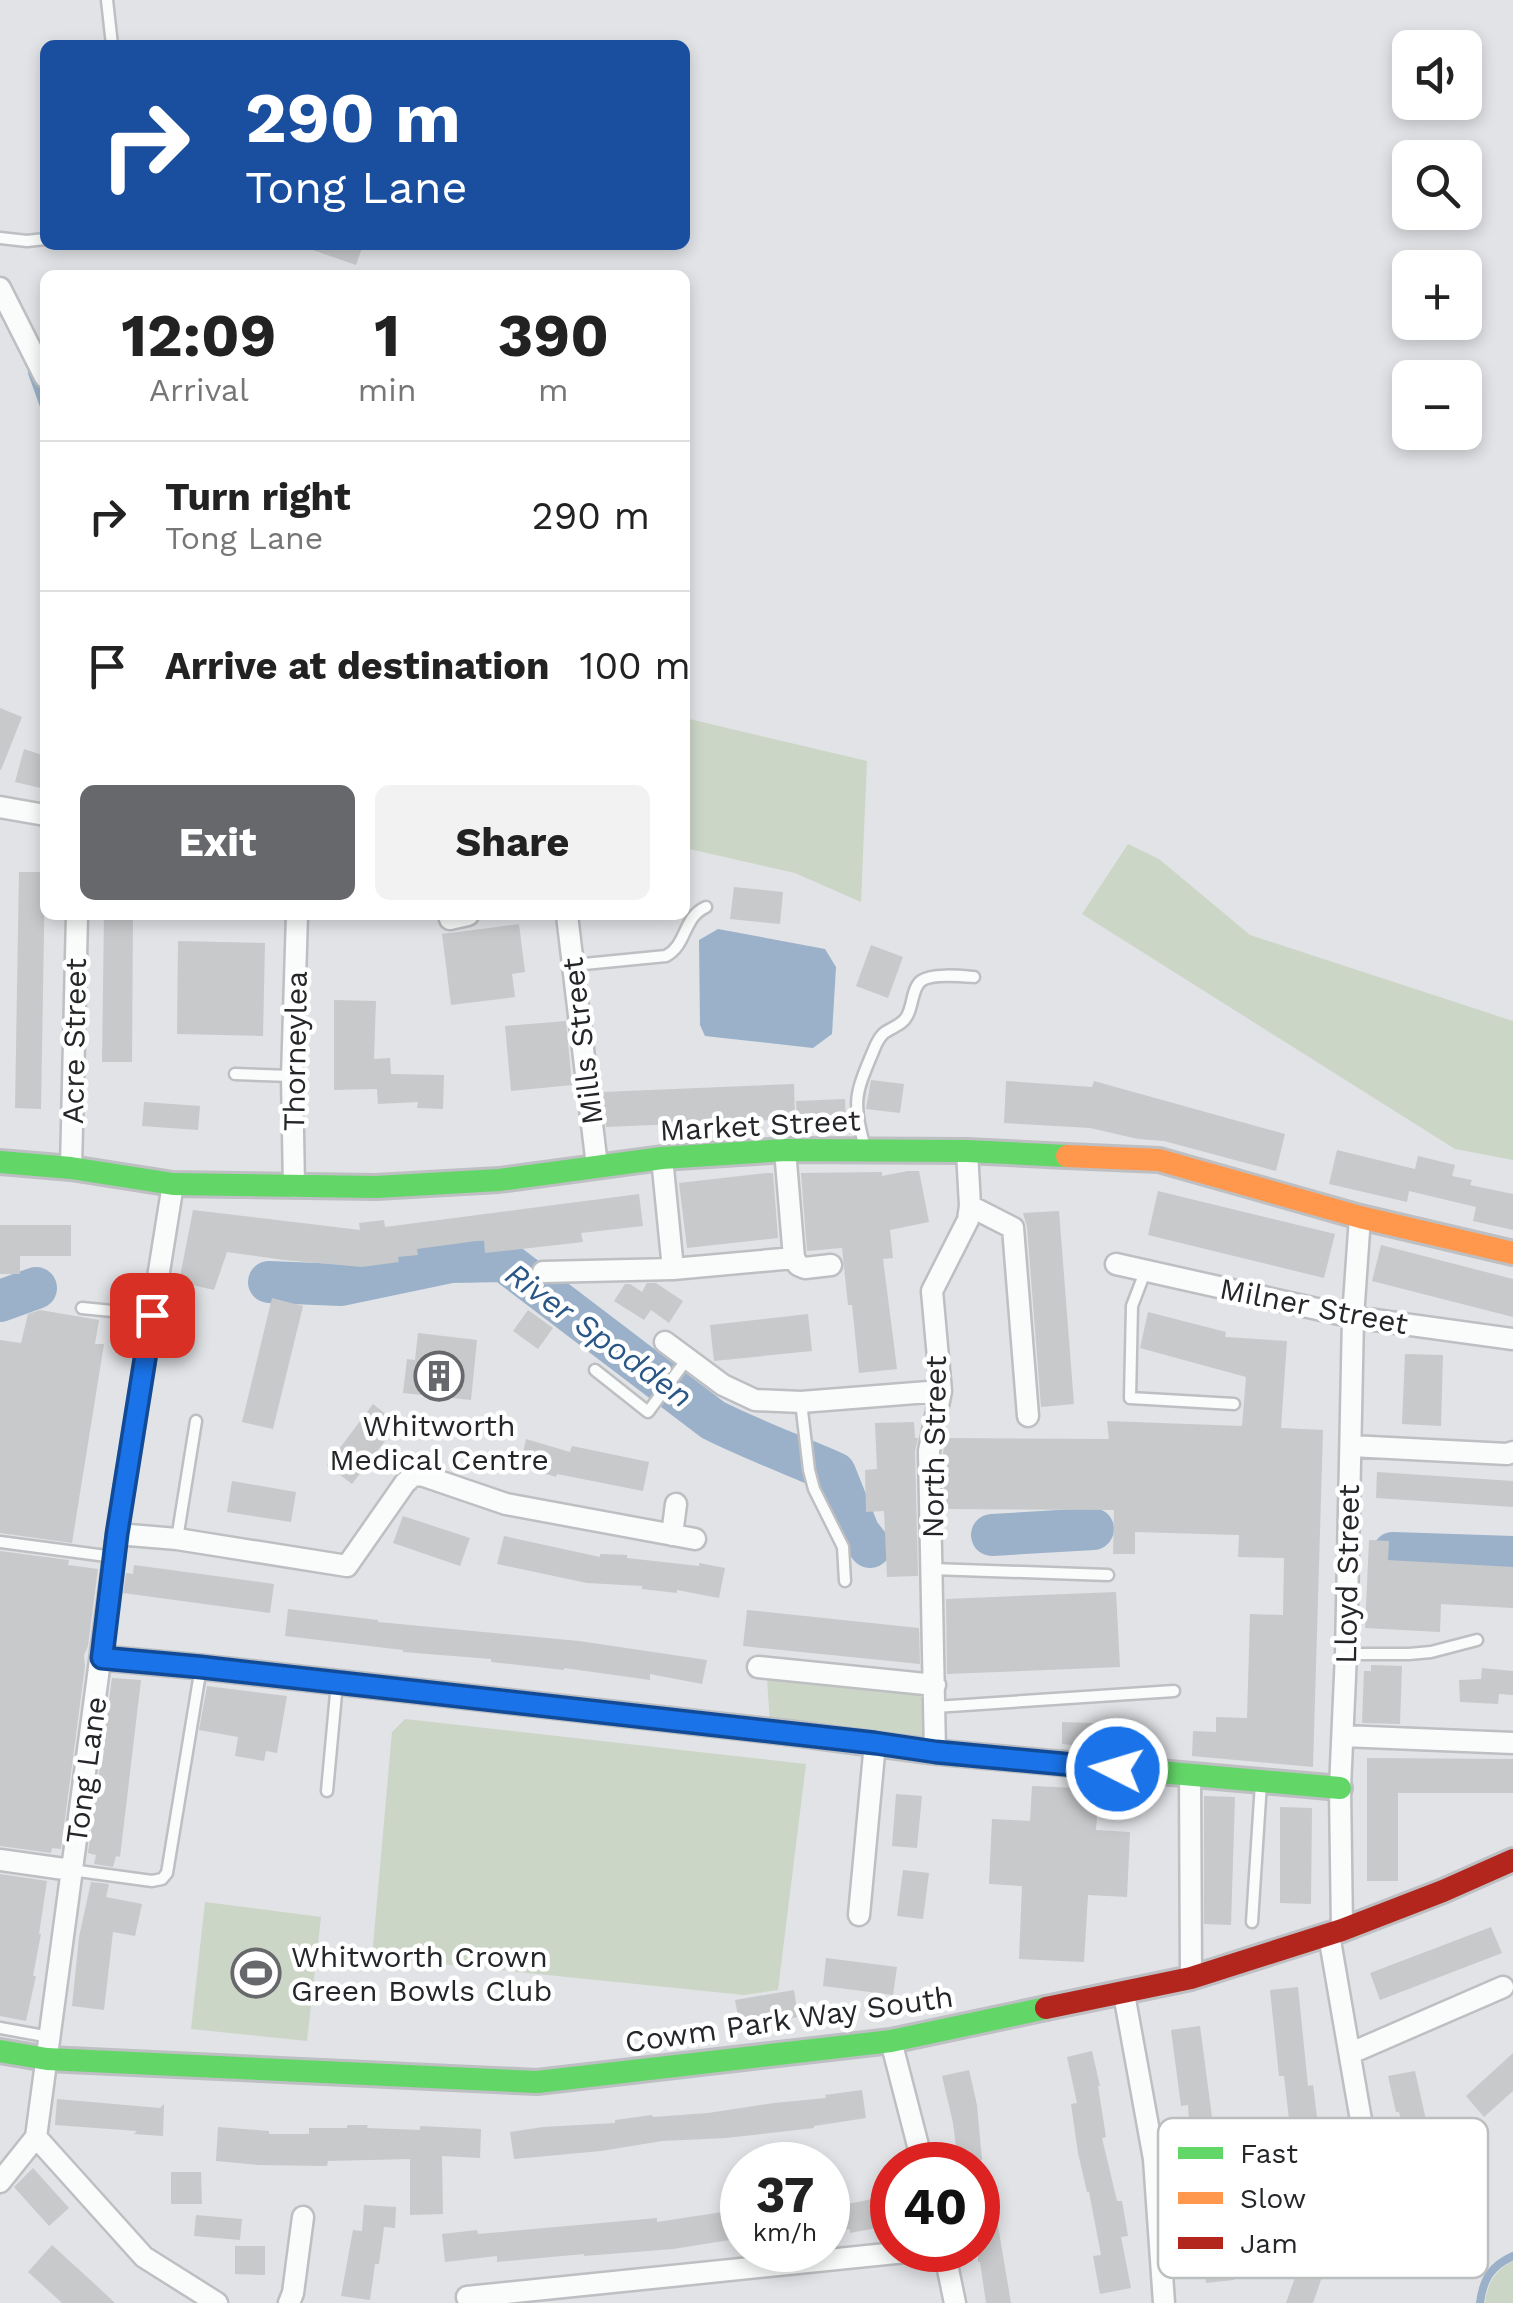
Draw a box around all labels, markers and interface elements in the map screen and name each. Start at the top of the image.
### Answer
map controls [1392,30,1482,450]
button: sound [1392,30,1482,120]
text: 290 m [245,77,461,159]
icon: right [80,80,210,210]
button: search [1392,140,1482,230]
text: Tong Lane [245,161,468,214]
button: + [1392,250,1482,340]
text: 12:09 [121,300,277,371]
text: 1 [374,300,400,371]
text: 390 [498,300,609,371]
button: − [1392,360,1482,450]
text: Arrival [149,371,249,409]
text: min [358,371,416,409]
text: m [538,371,568,409]
text: Turn right [165,475,351,519]
icon: right [80,489,135,544]
text: 290 m [532,494,650,538]
text: Tong Lane [165,519,323,557]
icon: arrive [80,639,135,694]
text: Arrive at destination [165,644,550,688]
text: 100 m [580,644,691,688]
button: Exit [80,785,355,900]
button: Share [375,785,650,900]
street label: Mills Street [554,955,610,1127]
street label: Acre Street [55,957,93,1124]
street label: Thorneylea [276,970,314,1132]
street label: Market Street [659,1102,862,1148]
water label: River Spodden [498,1254,700,1416]
street label: Milner Street [1217,1271,1411,1341]
pin [110,1273,195,1358]
icon: arrive [125,1288,180,1343]
building icon: Whitworth Medical Centre [413,1350,465,1402]
street label: North Street [915,1355,953,1539]
place label: Whitworth Medical Centre [329,1408,549,1477]
street label: Lloyd Street [1328,1484,1366,1664]
street label: Tong Lane [58,1694,114,1846]
position arrow [1065,1717,1169,1821]
place label: Whitworth Crown Green Bowls Club [291,1939,552,2008]
sports icon: Whitworth Crown Green Bowls Club [230,1947,282,1999]
street label: Cowm Park Way South [623,1979,955,2059]
legend [1158,2118,1488,2278]
text: Fast [1240,2137,1298,2170]
speed limit sign: 40 [870,2142,1000,2272]
text: 37 [756,2165,814,2224]
text: Slow [1240,2182,1306,2215]
text: km/h [753,2218,817,2247]
text: Jam [1240,2227,1298,2260]

